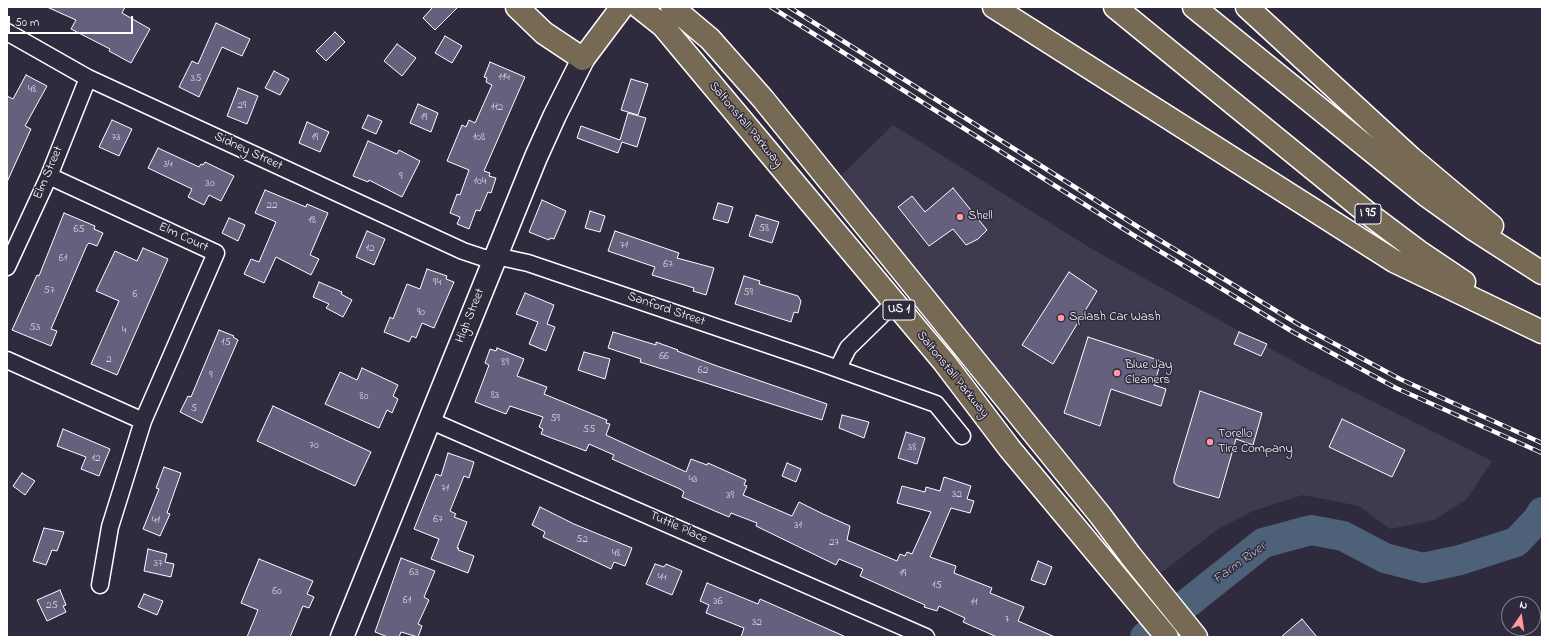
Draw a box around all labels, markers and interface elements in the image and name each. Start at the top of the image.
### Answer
scale bar [10,8,135,34]
text: 50 m [15,14,39,32]
house number: 114 [498,71,510,85]
house number: 35 [191,72,201,86]
street label: Saltonstall Parkway [705,79,785,171]
house number: 48 [28,83,36,97]
house number: 29 [238,99,246,113]
house number: 112 [491,101,503,115]
house number: 19 [421,111,427,125]
street label: Sidney Street [211,129,285,175]
house number: 73 [111,131,121,145]
house number: 19 [312,131,318,145]
house number: 108 [473,131,485,145]
street label: Elm Street [31,144,67,202]
house number: 34 [163,158,173,172]
house number: 9 [399,170,403,184]
house number: 104 [474,175,486,189]
house number: 30 [205,177,215,191]
house number: 22 [267,199,277,213]
road number: I 95 [1355,204,1381,224]
place label: Shell [968,209,993,225]
marker: Shell [955,212,965,222]
house number: 18 [308,214,316,228]
street label: Elm Court [156,220,210,256]
house number: 58 [759,222,769,236]
house number: 65 [73,223,85,237]
house number: 71 [620,239,628,253]
house number: 12 [366,242,374,256]
house number: 61 [59,252,67,266]
house number: 67 [663,258,673,272]
house number: 94 [433,276,441,290]
house number: 57 [44,284,54,298]
street label: High Street [453,286,489,346]
house number: 59 [743,286,753,300]
house number: 6 [133,288,137,302]
street label: Sanford Street [625,289,707,331]
road number: US 1 [883,300,915,320]
house number: 90 [417,306,425,320]
place label: Splash Car Wash [1069,310,1161,326]
marker: Splash Car Wash [1056,313,1066,323]
house number: 53 [30,321,40,335]
house number: 4 [122,324,126,338]
street label: Saltonstall Parkway [912,329,992,421]
house number: 15 [221,336,231,350]
house number: 66 [659,350,669,364]
house number: 2 [106,353,112,367]
house number: 89 [501,356,509,370]
place label: Blue Jay Cleaners [1125,358,1172,389]
house number: 62 [698,364,708,378]
marker: Blue Jay Cleaners [1112,368,1122,378]
house number: 9 [209,369,213,383]
house number: 83 [491,389,499,403]
house number: 80 [360,390,368,404]
house number: 5 [191,402,197,416]
house number: 59 [550,412,560,426]
house number: 55 [583,423,595,437]
place label: Torello Tire Company [1218,427,1293,458]
marker: Torello Tire Company [1205,437,1215,447]
house number: 70 [309,439,319,453]
house number: 38 [908,441,916,455]
house number: 12 [92,452,100,466]
house number: 43 [688,473,698,487]
house number: 71 [441,482,449,496]
house number: 32 [952,488,962,502]
house number: 39 [726,489,734,503]
street label: Tuttle Place [647,508,709,548]
house number: 67 [433,513,443,527]
house number: 41 [152,514,160,528]
house number: 31 [794,519,802,533]
house number: 52 [576,533,588,547]
house number: 27 [829,536,839,550]
water label: Farm River [1210,539,1270,589]
house number: 48 [612,547,620,561]
house number: 37 [153,557,163,571]
house number: 63 [409,566,419,580]
house number: 19 [900,567,906,581]
house number: 44 [657,571,667,585]
house number: 15 [932,579,942,593]
house number: 60 [272,585,282,599]
house number: 61 [403,594,411,608]
house number: 36 [713,595,723,609]
house number: 11 [971,596,977,610]
north arrow [1501,596,1541,636]
text: N [1518,597,1529,614]
house number: 25 [46,599,58,613]
house number: 7 [1005,613,1009,627]
house number: 32 [752,616,762,630]

